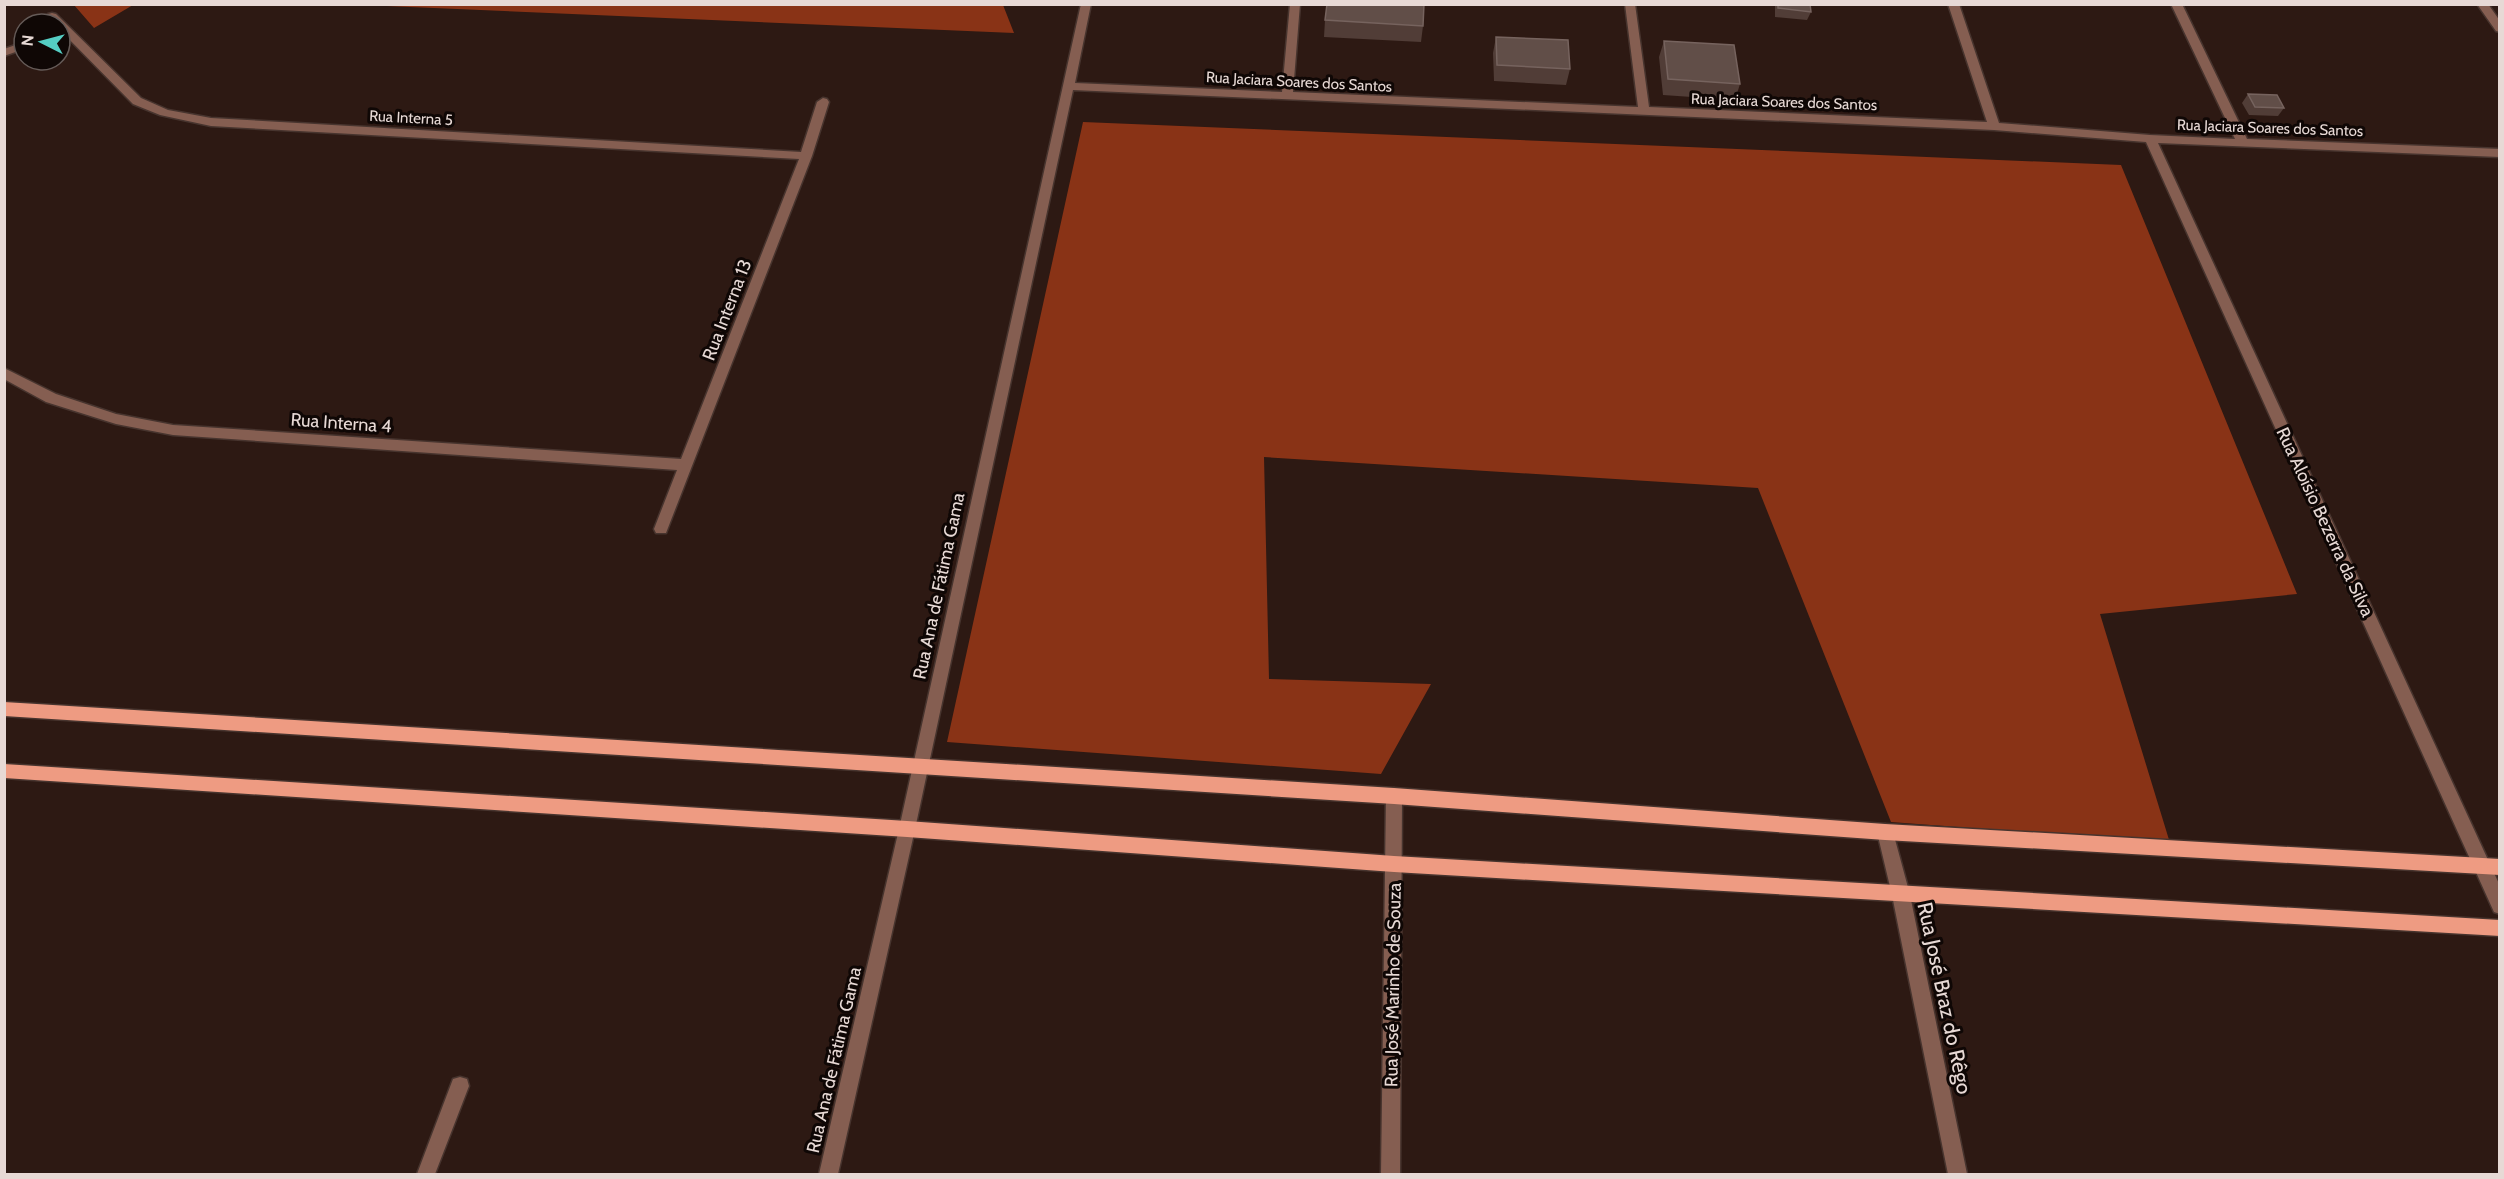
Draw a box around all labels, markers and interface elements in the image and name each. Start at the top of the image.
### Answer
north arrow [12,12,72,72]
text: N [18,34,38,47]
street label: Rua Jaciara Soares dos Santos [1205,68,1393,96]
street label: Rua Jaciara Soares dos Santos [1691,90,1877,114]
street label: Rua Interna 5 [369,107,453,129]
street label: Rua Jaciara Soares dos Santos [2177,116,2363,140]
street label: Rua Interna 13 [698,256,756,364]
street label: Rua Interna 4 [290,408,392,438]
street label: Rua Aloísio Bezerra da Silva [2271,424,2379,621]
street label: Rua Ana de Fátima Gama [908,490,970,681]
street label: Rua José Marinho de Souza [1380,882,1406,1087]
street label: Rua José Braz do Rêgo [1912,900,1978,1096]
street label: Rua Ana de Fátima Gama [802,965,866,1155]

